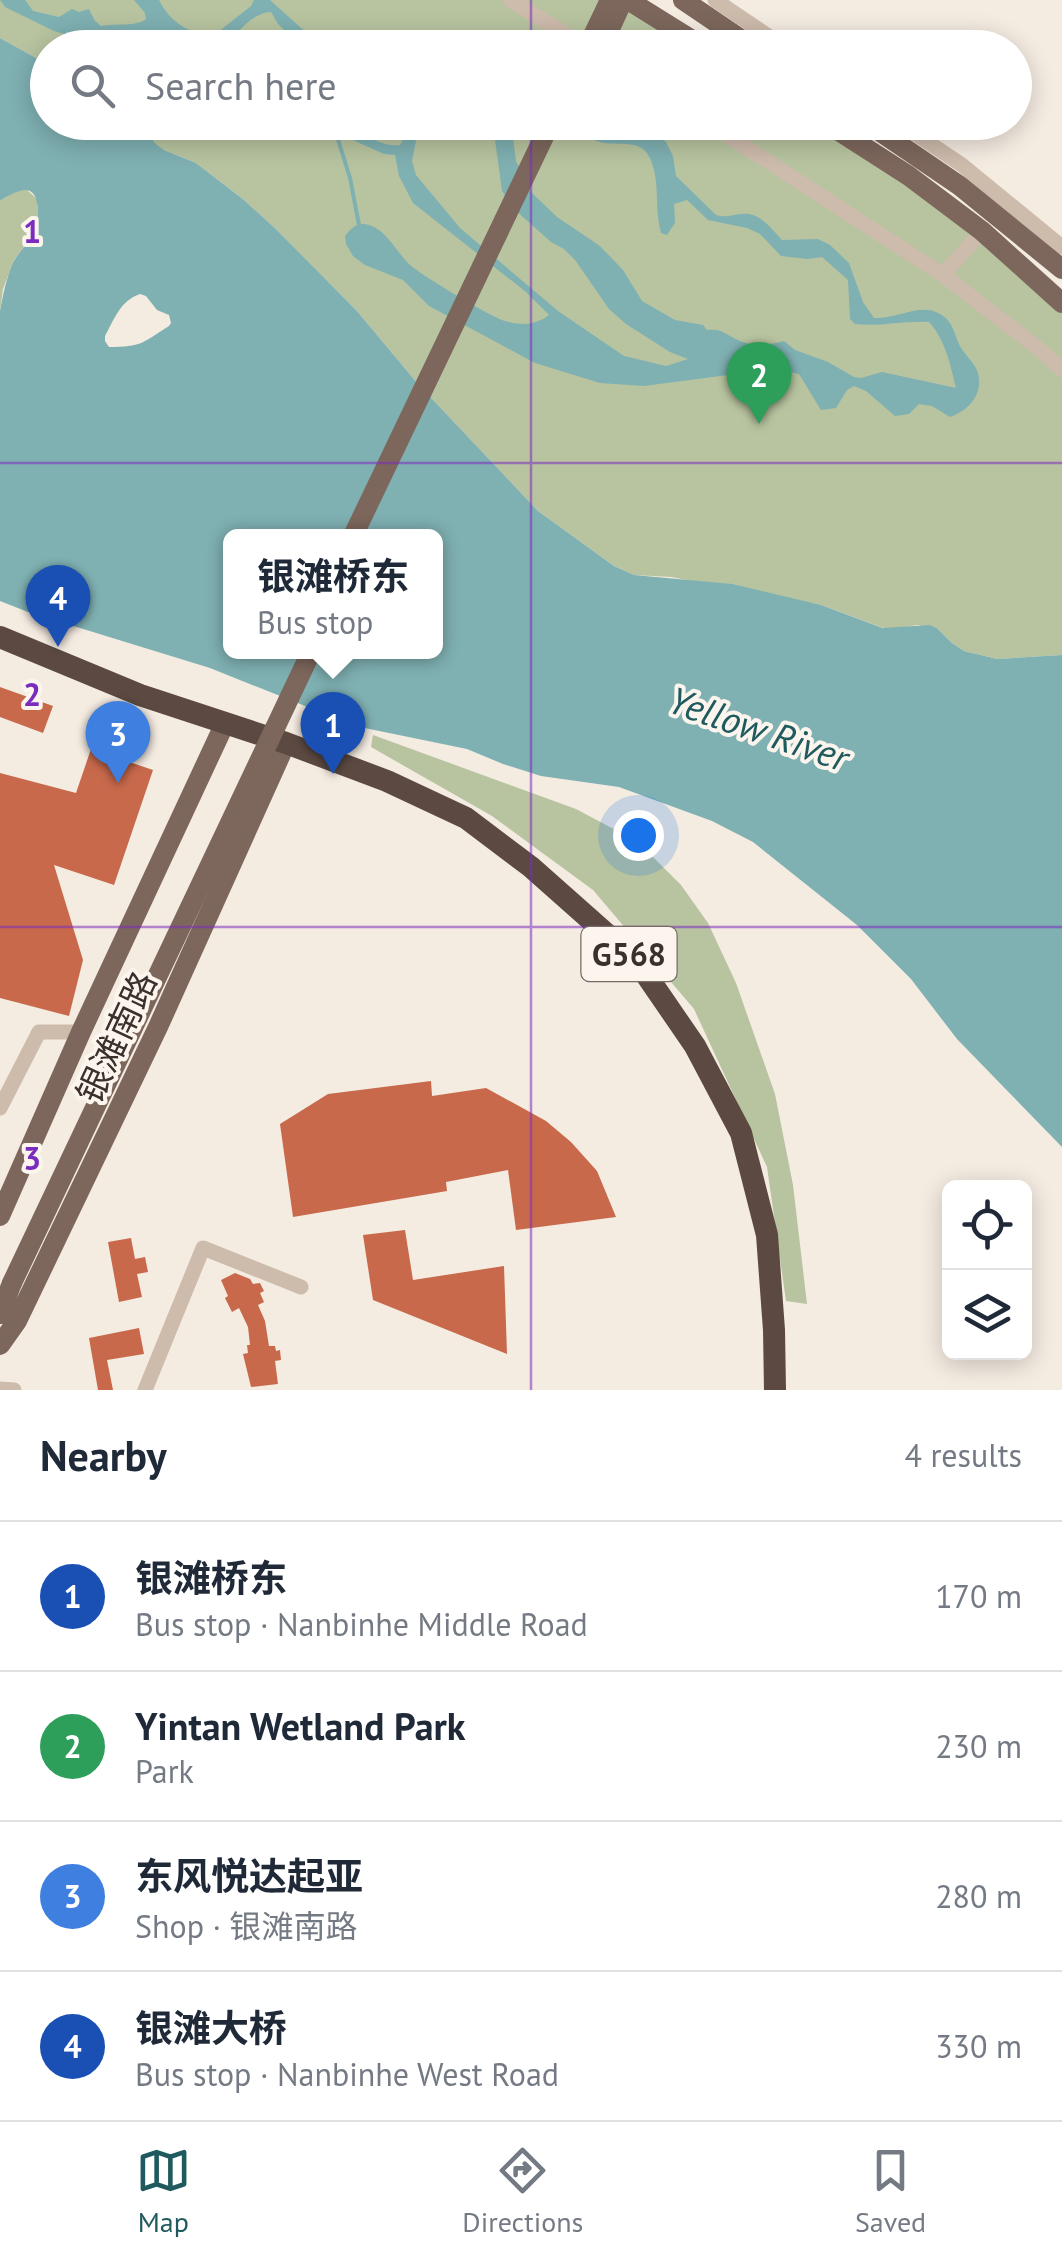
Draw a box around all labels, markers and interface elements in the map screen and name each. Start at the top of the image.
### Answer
search box [30,30,1032,140]
icon: search [65,58,120,113]
text: Search here [145,61,337,110]
text: 1 [23,210,41,252]
pin: 2 [726,342,792,424]
popup [223,529,443,659]
text: 银滩桥东 [257,551,409,600]
pin: 4 [26,564,90,647]
text: Bus stop [257,601,373,643]
text: 2 [23,673,41,715]
water label: Yellow River [663,674,858,782]
pin: 1 [300,692,366,774]
pin: 3 [86,700,150,783]
your location [613,810,664,861]
road number: G568 [582,927,676,981]
street label: 银滩南路 [66,964,166,1110]
text: 3 [23,1137,41,1179]
map controls [942,1180,1032,1360]
button: locate [942,1180,1032,1270]
button: layers [942,1270,1032,1360]
text: Nearby [40,1428,167,1483]
text: 4 results [904,1434,1022,1476]
text: 银滩桥东 [135,1553,287,1602]
text: 1 [63,1575,82,1617]
text: 170 m [935,1575,1022,1617]
text: Bus stop · Nanbinhe Middle Road [135,1603,588,1645]
text: Yintan Wetland Park [135,1701,466,1750]
text: 2 [63,1725,82,1767]
text: 230 m [935,1725,1022,1767]
text: Park [135,1750,194,1792]
text: 东风悦达起亚 [135,1851,363,1900]
text: 3 [63,1875,82,1917]
text: 280 m [935,1875,1022,1917]
text: Shop · 银滩南路 [135,1905,358,1947]
text: 银滩大桥 [135,2003,287,2052]
text: 4 [63,2025,82,2067]
text: 330 m [935,2025,1022,2067]
text: Bus stop · Nanbinhe West Road [135,2053,559,2095]
tab: Map [136,2143,191,2240]
tab: Directions [462,2143,583,2240]
tab: Saved [855,2143,926,2240]

